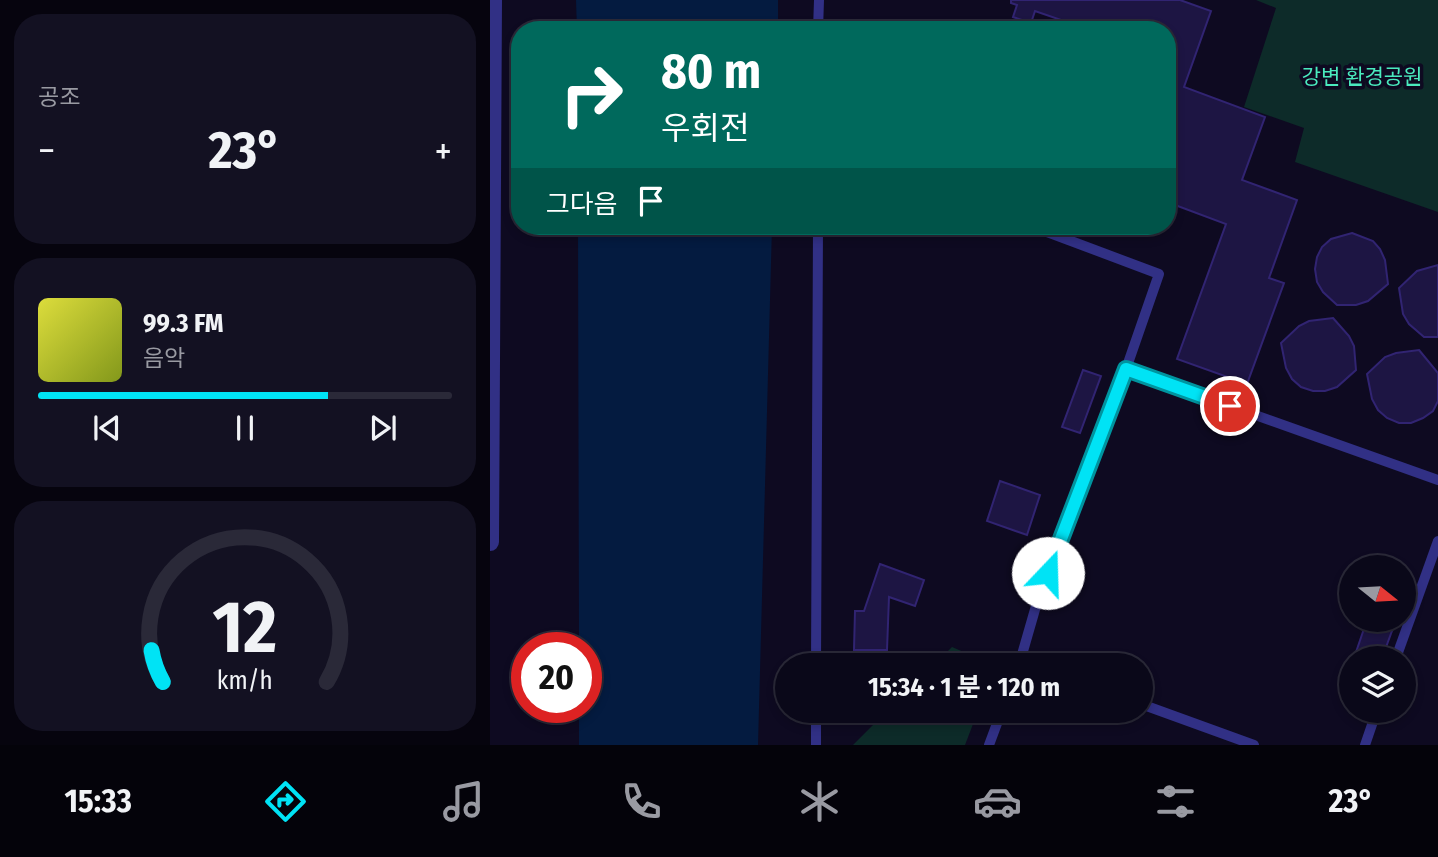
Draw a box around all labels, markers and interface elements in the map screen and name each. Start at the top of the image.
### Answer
text: 80 m [661,42,761,101]
icon: right [546,49,637,140]
park label: 강변 환경공원 [1302,64,1422,90]
text: 공조 [38,83,80,111]
text: 우회전 [661,109,749,147]
text: 23° [208,119,281,182]
text: − [38,128,55,174]
text: + [435,128,452,174]
icon: arrive [632,182,670,220]
text: 그다음 [546,189,618,220]
text: 99.3 FM [143,308,223,339]
text: 음악 [143,344,185,372]
pin [1200,376,1260,436]
icon: arrive [1211,387,1249,425]
icon: previous [88,409,126,447]
icon: pause [226,409,264,447]
icon: next [364,409,402,447]
position arrow [1011,536,1085,610]
north arrow [1339,555,1416,632]
map controls [1339,555,1416,723]
text: 12 [213,585,277,672]
speed limit sign: 20 [511,632,602,723]
button: layers [1339,646,1416,723]
text: km/h [217,666,273,696]
text: 15:34 · 1 분 · 120 m [868,672,1060,703]
icon: directions [261,777,310,826]
icon: music [439,777,488,826]
icon: phone [617,777,666,826]
icon: climate [795,777,844,826]
icon: car [973,777,1022,826]
icon: filters [1151,777,1200,826]
text: 15:33 [64,782,132,820]
text: 23° [1329,782,1373,820]

